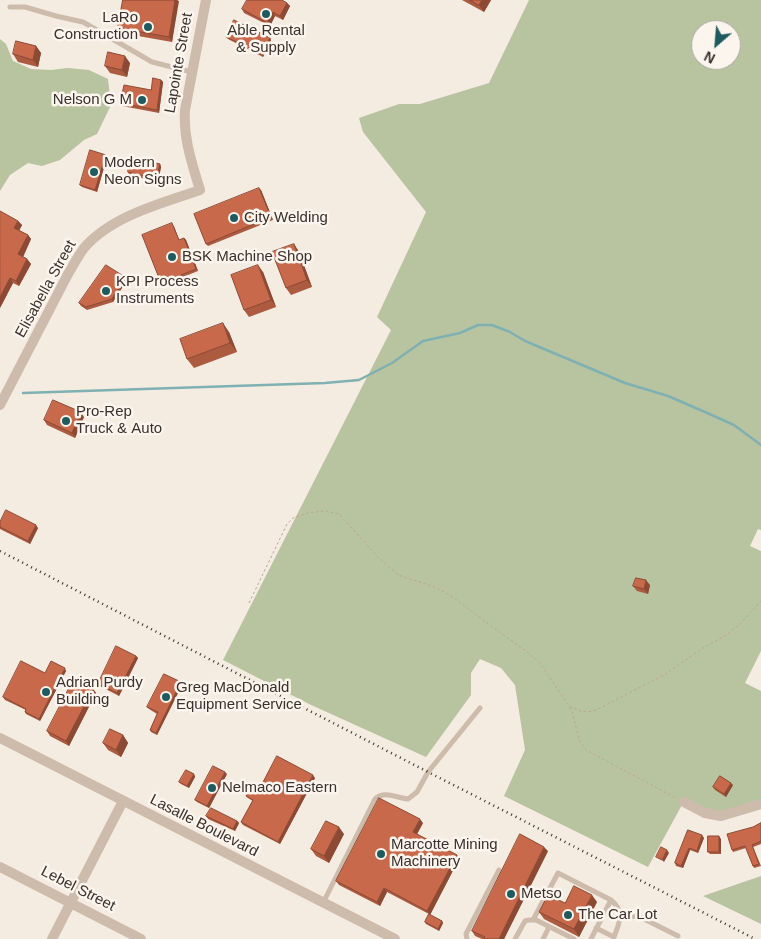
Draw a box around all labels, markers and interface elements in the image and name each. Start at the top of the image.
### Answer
marker: Able Rental & Supply [260,8,272,20]
place label: LaRo Construction [54,9,138,44]
street label: Lapointe Street [161,11,197,115]
north arrow [691,20,741,70]
marker: LaRo Construction [142,21,154,33]
place label: Able Rental & Supply [227,22,305,57]
text: N [702,48,718,67]
place label: Nelson G M [53,91,132,109]
marker: Nelson G M [136,94,148,106]
place label: Modern Neon Signs [104,154,182,189]
marker: Modern Neon Signs [88,166,100,178]
place label: City Welding [244,209,328,227]
marker: City Welding [228,212,240,224]
street label: Elisabella Street [12,237,80,341]
place label: BSK Machine Shop [182,248,312,266]
marker: BSK Machine Shop [166,251,178,263]
place label: KPI Process Instruments [116,273,199,308]
marker: KPI Process Instruments [100,285,112,297]
place label: Pro-Rep Truck & Auto [76,403,162,438]
marker: Pro-Rep Truck & Auto [60,415,72,427]
place label: Adrian Purdy Building [56,674,143,709]
place label: Greg MacDonald Equipment Service [176,679,302,714]
marker: Adrian Purdy Building [40,686,52,698]
marker: Greg MacDonald Equipment Service [160,691,172,703]
place label: Nelmaco Eastern [222,779,337,797]
marker: Nelmaco Eastern [206,782,218,794]
street label: Lasalle Boulevard [147,791,261,861]
place label: Marcotte Mining Machinery [391,836,498,871]
marker: Marcotte Mining Machinery [375,848,387,860]
street label: Lebel Street [38,863,118,915]
place label: Metso [521,885,562,903]
marker: Metso [505,888,517,900]
place label: The Car Lot [578,906,657,924]
marker: The Car Lot [562,909,574,921]

